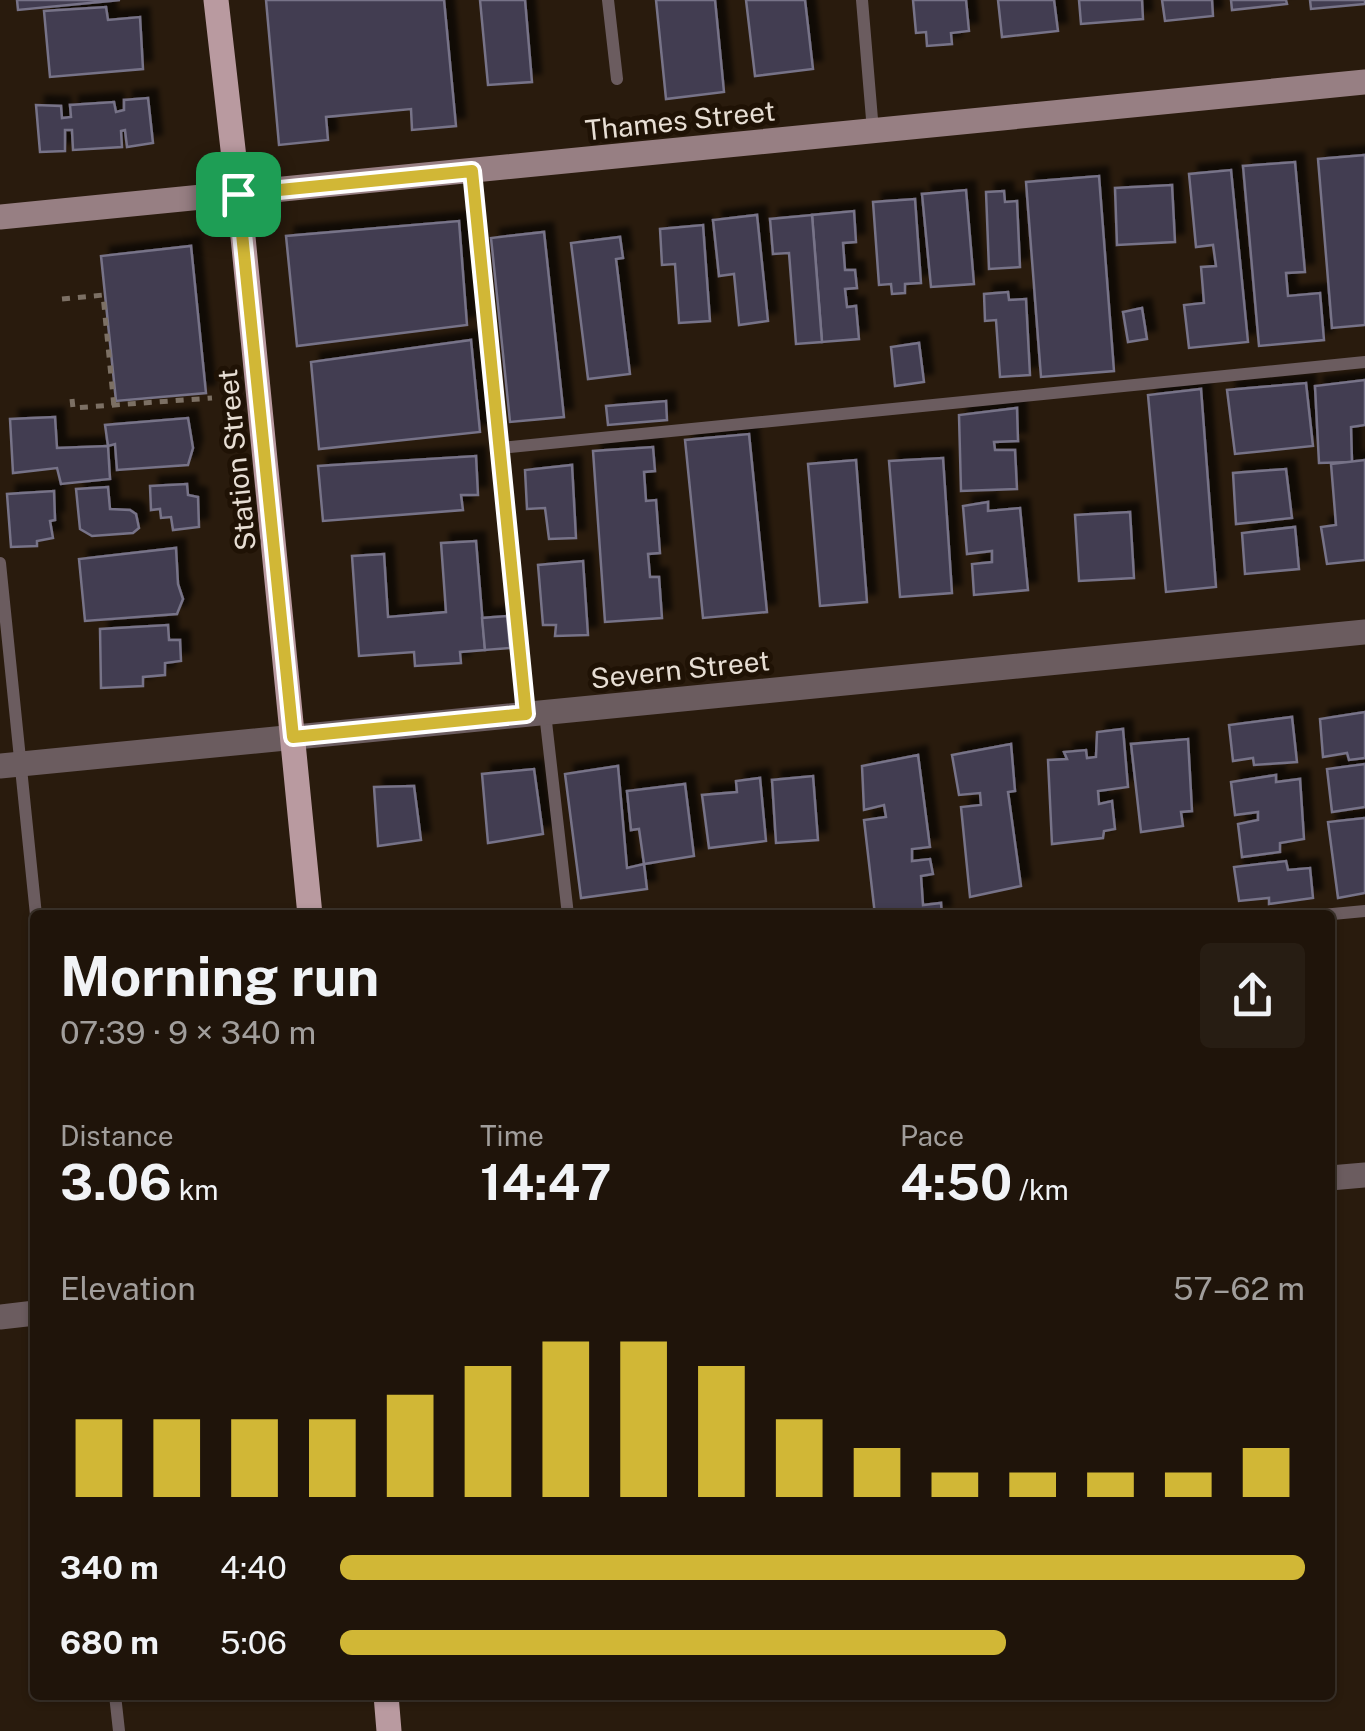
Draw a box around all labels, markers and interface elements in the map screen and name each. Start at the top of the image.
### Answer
street label: Thames Street [583,94,777,146]
pin [196,152,281,237]
icon: arrive [211,167,266,222]
street label: Station Street [210,368,262,552]
street label: Severn Street [589,643,771,695]
button: share [1200,943,1305,1048]
text: Morning run [60,944,379,1008]
text: 07:39 · 9 × 340 m [60,1014,316,1051]
text: Distance [60,1119,174,1152]
text: Time [480,1119,544,1152]
text: Pace [900,1119,964,1152]
text: 3.06 [60,1152,172,1211]
text: 14:47 [480,1152,612,1211]
text: 4:50 [900,1152,1012,1211]
text: km [172,1173,219,1206]
text: /km [1012,1173,1069,1206]
text: Elevation [60,1270,196,1307]
text: 57–62 m [1173,1270,1305,1307]
text: 340 m [60,1549,159,1586]
text: 4:40 [220,1549,287,1586]
text: 680 m [60,1624,159,1661]
text: 5:06 [220,1624,287,1661]

